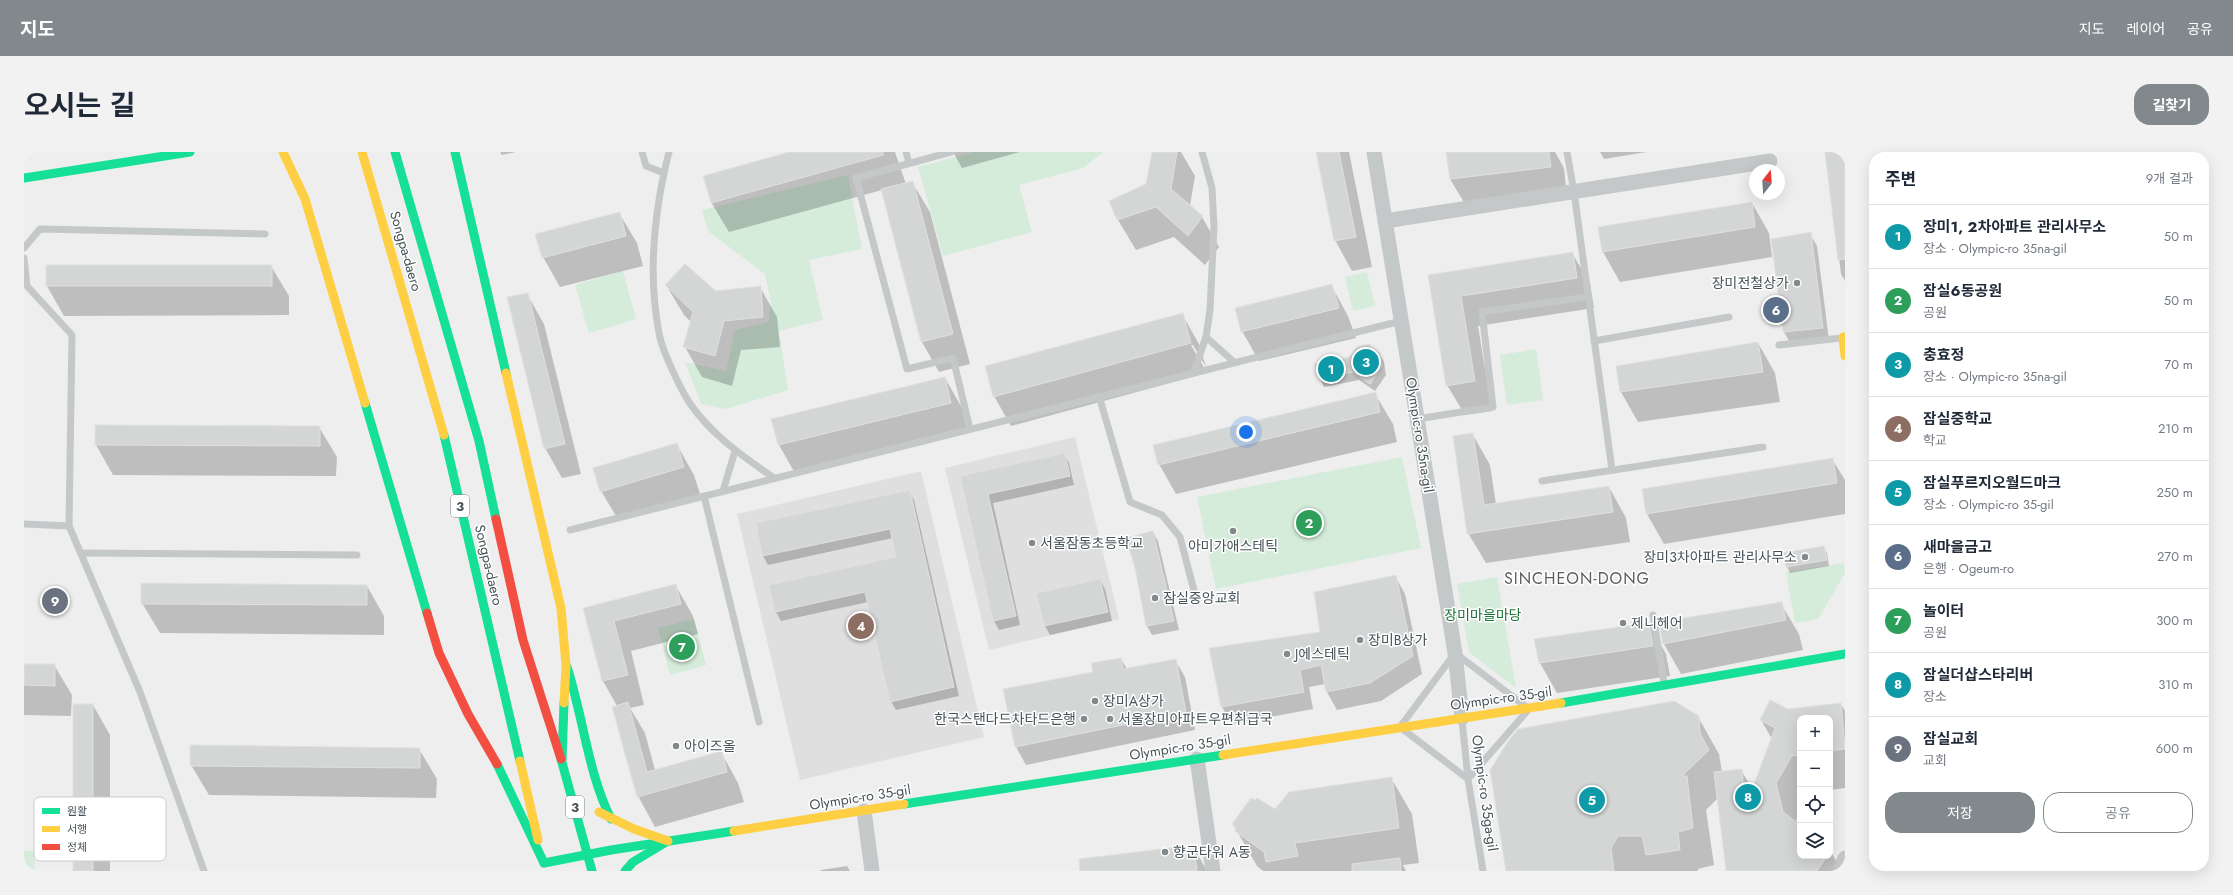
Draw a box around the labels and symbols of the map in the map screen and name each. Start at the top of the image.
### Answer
north arrow [1749,164,1785,200]
street label: Songpa-daero [385,209,427,294]
place label: 장미전철상가 [1712,273,1789,293]
marker: 장미전철상가 [1792,278,1802,288]
pin: 6 [1763,295,1789,325]
pin: 3 [1353,347,1379,377]
pin: 1 [1318,354,1344,384]
street label: Olympic-ro 35na-gil [1401,376,1439,494]
your location [1236,422,1256,442]
road number: 3 [451,495,469,517]
pin: 2 [1296,508,1322,538]
street label: Songpa-daero [470,523,508,608]
marker: 아미가애스테틱 [1228,526,1238,536]
place label: 서울잠동초등학교 [1040,533,1143,553]
place label: 아미가애스테틱 [1188,536,1278,556]
marker: 서울잠동초등학교 [1027,538,1037,548]
place label: 장미3차아파트 관리사무소 [1643,547,1797,567]
marker: 장미3차아파트 관리사무소 [1800,552,1810,562]
district label: SINCHEON-DONG [1504,567,1650,590]
pin: 9 [42,586,68,616]
place label: 잠실중앙교회 [1163,588,1240,608]
marker: 잠실중앙교회 [1150,593,1160,603]
park label: 장미마을마당 [1444,605,1522,625]
pin: 4 [848,611,874,641]
place label: 제니헤어 [1631,613,1683,633]
marker: 제니헤어 [1618,618,1628,628]
place label: 장미B상가 [1368,630,1427,650]
pin: 7 [669,632,695,662]
marker: 장미B상가 [1355,635,1365,645]
place label: J에스테틱 [1293,644,1350,664]
marker: J에스테틱 [1282,649,1292,659]
street label: Olympic-ro 35-gil [1449,681,1553,715]
place label: 장미A상가 [1103,691,1164,711]
marker: 장미A상가 [1090,696,1100,706]
place label: 한국스탠다드차타드은행 [934,709,1076,729]
place label: 서울장미아파트우편취급국 [1118,709,1273,729]
marker: 한국스탠다드차타드은행 [1079,714,1089,724]
marker: 서울장미아파트우편취급국 [1105,714,1115,724]
street label: Olympic-ro 35-gil [1128,729,1232,765]
street label: Olympic-ro 35ga-gil [1467,734,1503,852]
place label: 아이즈올 [684,736,736,756]
marker: 아이즈올 [671,741,681,751]
street label: Olympic-ro 35-gil [808,779,912,815]
pin: 8 [1735,782,1761,812]
pin: 5 [1579,785,1605,815]
road number: 3 [566,796,584,818]
legend [34,797,166,861]
text: 원활 [67,803,87,819]
text: 서행 [67,821,87,837]
text: 정체 [67,839,87,855]
place label: 향군타워 A동 [1173,842,1251,862]
marker: 향군타워 A동 [1160,847,1170,857]

